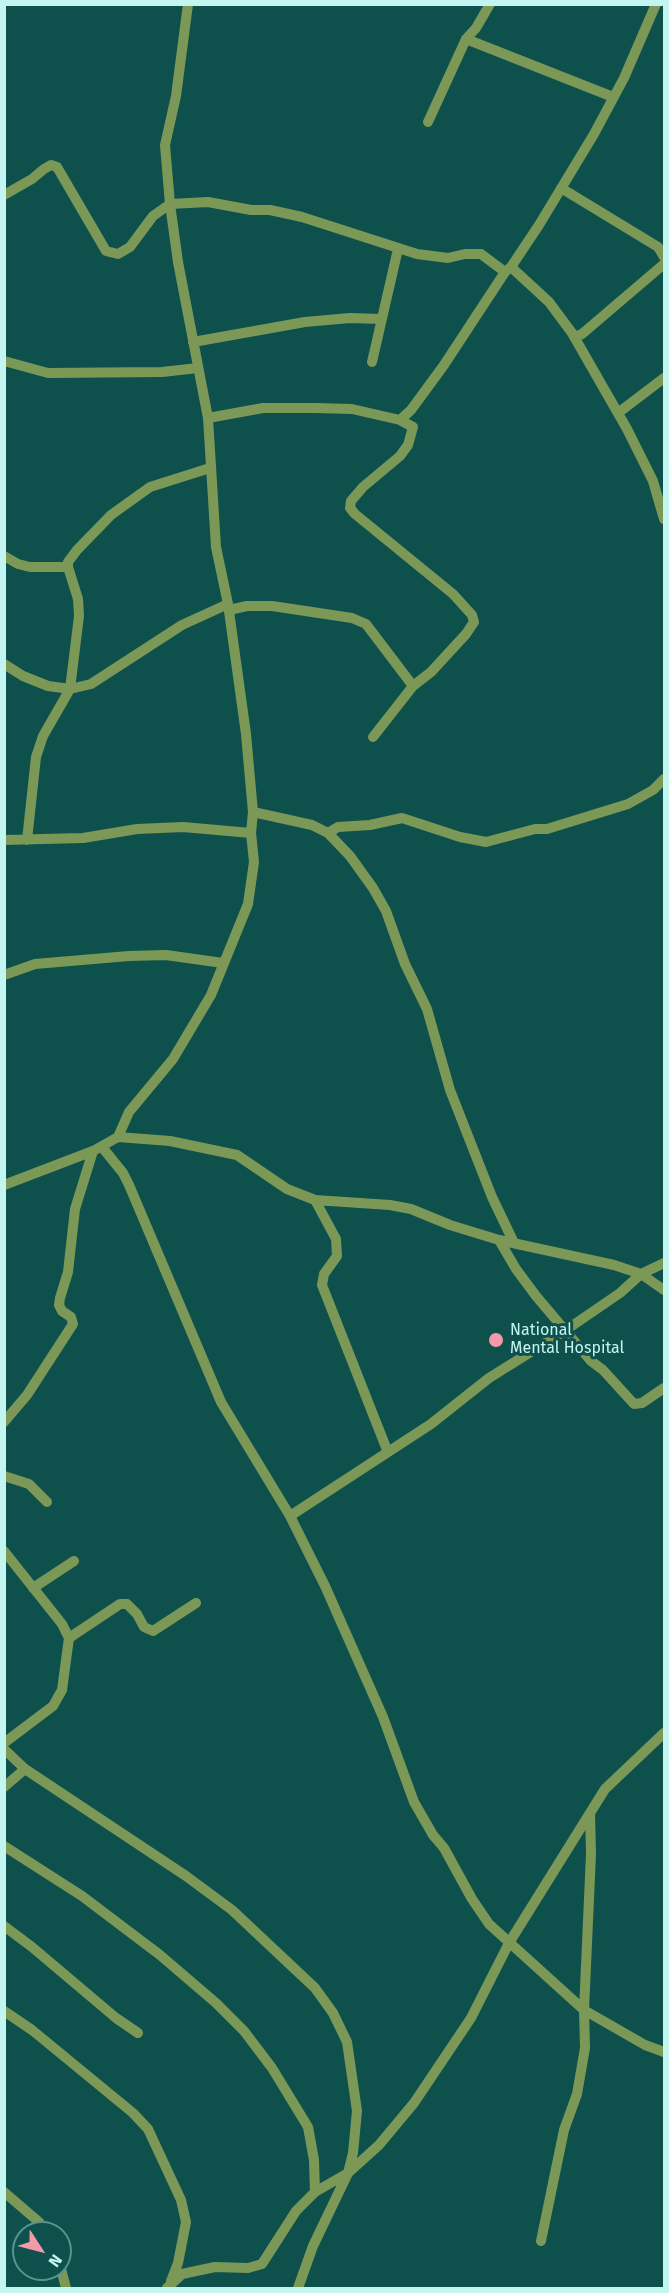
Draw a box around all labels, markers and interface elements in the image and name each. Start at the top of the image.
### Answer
place label: National Mental Hospital [510,1321,624,1359]
marker: National Mental Hospital [487,1331,505,1349]
north arrow [12,2221,72,2281]
text: N [45,2251,66,2271]

